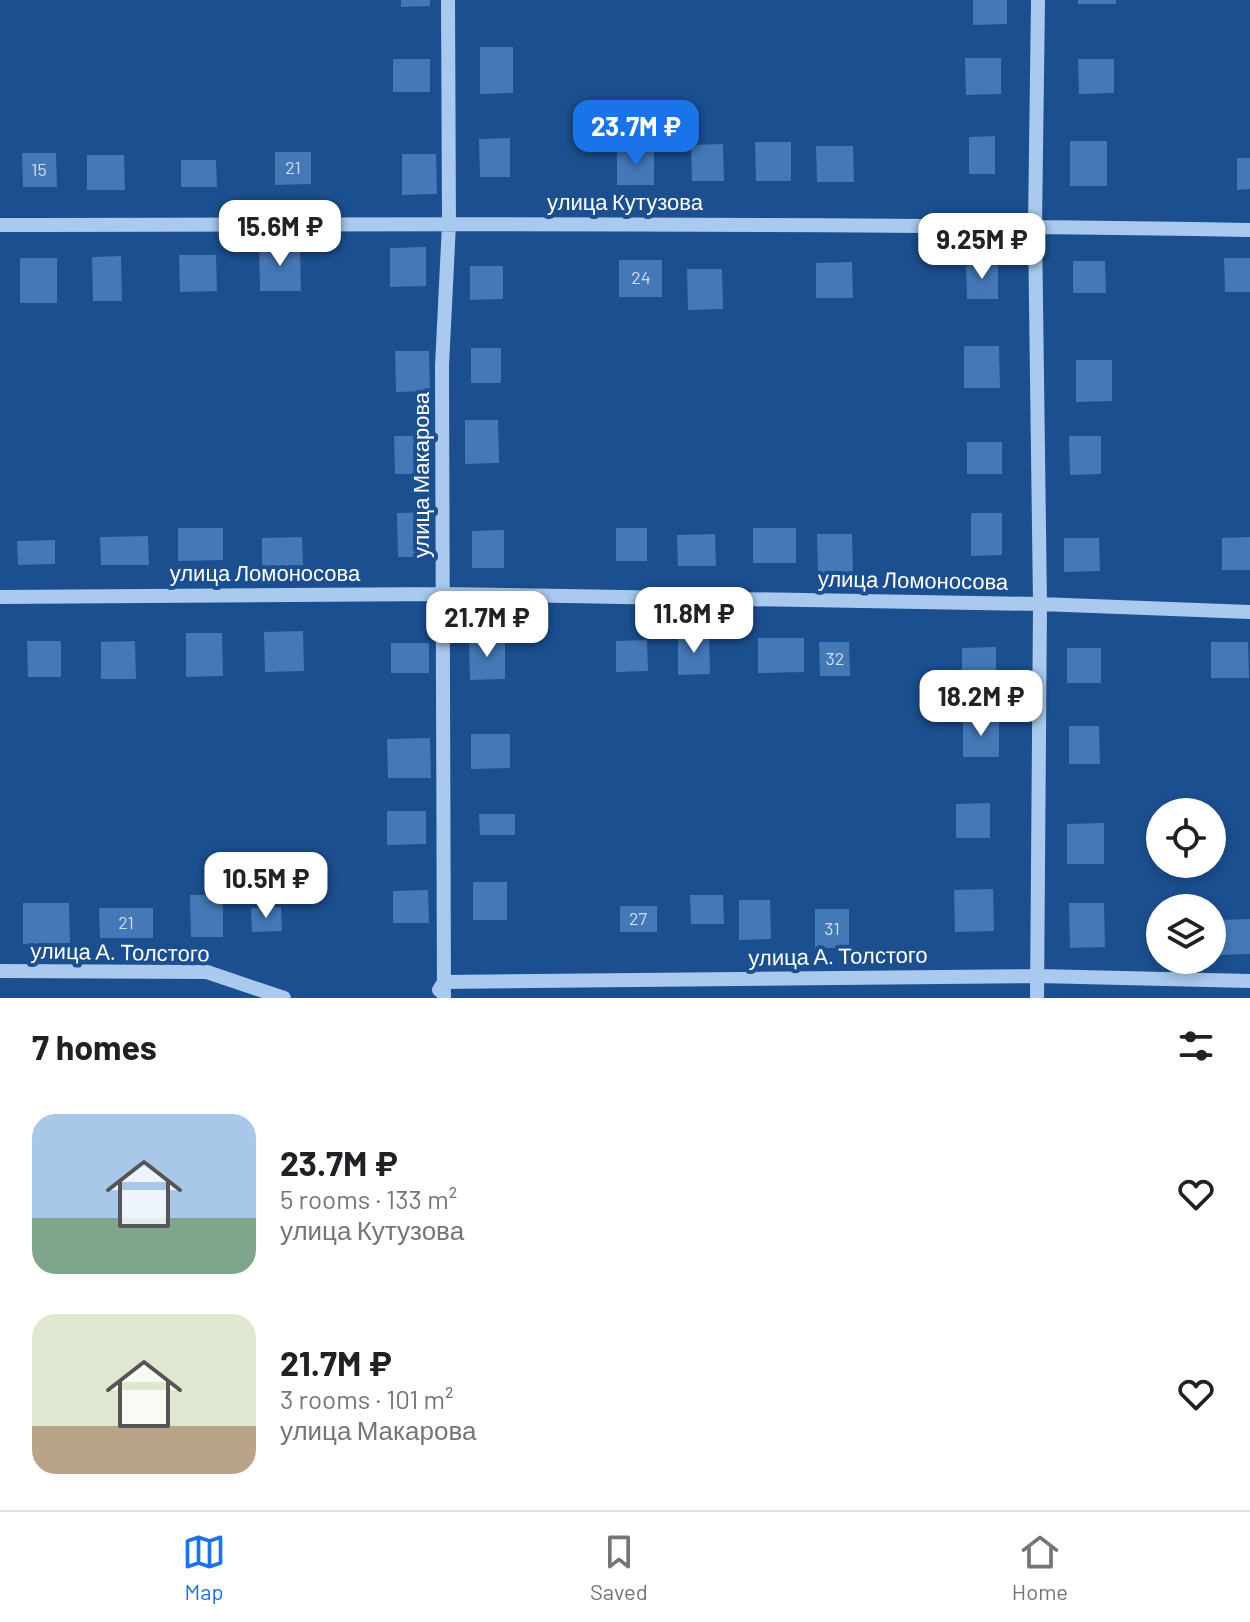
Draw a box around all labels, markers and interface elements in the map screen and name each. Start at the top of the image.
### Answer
pin: 23.7M ₽ [562,100,710,168]
text: 23.7M ₽ [591,110,681,141]
house number: 21 [285,156,301,178]
house number: 15 [31,158,47,180]
street label: улица Кутузова [547,188,704,215]
pin: 15.6M ₽ [206,200,354,268]
text: 15.6M ₽ [237,210,323,241]
pin: 9.25M ₽ [908,213,1056,281]
text: 9.25M ₽ [936,223,1028,254]
house number: 24 [631,266,651,288]
street label: улица Макарова [407,391,434,558]
street label: улица Ломоносова [170,559,361,586]
street label: улица Ломоносова [818,564,1009,595]
pin: 11.8M ₽ [620,587,768,655]
pin: 21.7M ₽ [413,591,561,659]
text: 11.8M ₽ [653,597,735,628]
text: 21.7M ₽ [444,601,530,632]
house number: 32 [826,647,844,669]
pin: 18.2M ₽ [907,670,1055,738]
text: 18.2M ₽ [938,680,1024,711]
map controls [1146,798,1226,974]
button: locate [1146,798,1226,878]
pin: 10.5M ₽ [192,852,340,920]
text: 10.5M ₽ [222,862,310,893]
button: layers [1146,894,1226,974]
house number: 27 [629,907,648,929]
house number: 21 [118,911,134,933]
house number: 31 [824,917,840,939]
street label: улица А. Толстого [30,936,210,967]
street label: улица А. Толстого [748,940,928,971]
icon: filters [1174,1024,1218,1068]
text: 7 homes [32,1026,157,1067]
text: 23.7M ₽ [280,1142,398,1183]
icon: home [96,1146,192,1242]
icon: heart [1174,1172,1218,1216]
text: 5 rooms · 133 m² [280,1183,457,1214]
text: улица Кутузова [280,1214,464,1245]
text: 21.7M ₽ [280,1342,392,1383]
icon: home [96,1346,192,1442]
icon: heart [1174,1372,1218,1416]
text: 3 rooms · 101 m² [280,1383,453,1414]
text: улица Макарова [280,1414,476,1445]
tab: Map [182,1530,226,1604]
tab: Saved [590,1530,648,1604]
tab: Home [1012,1530,1068,1604]

